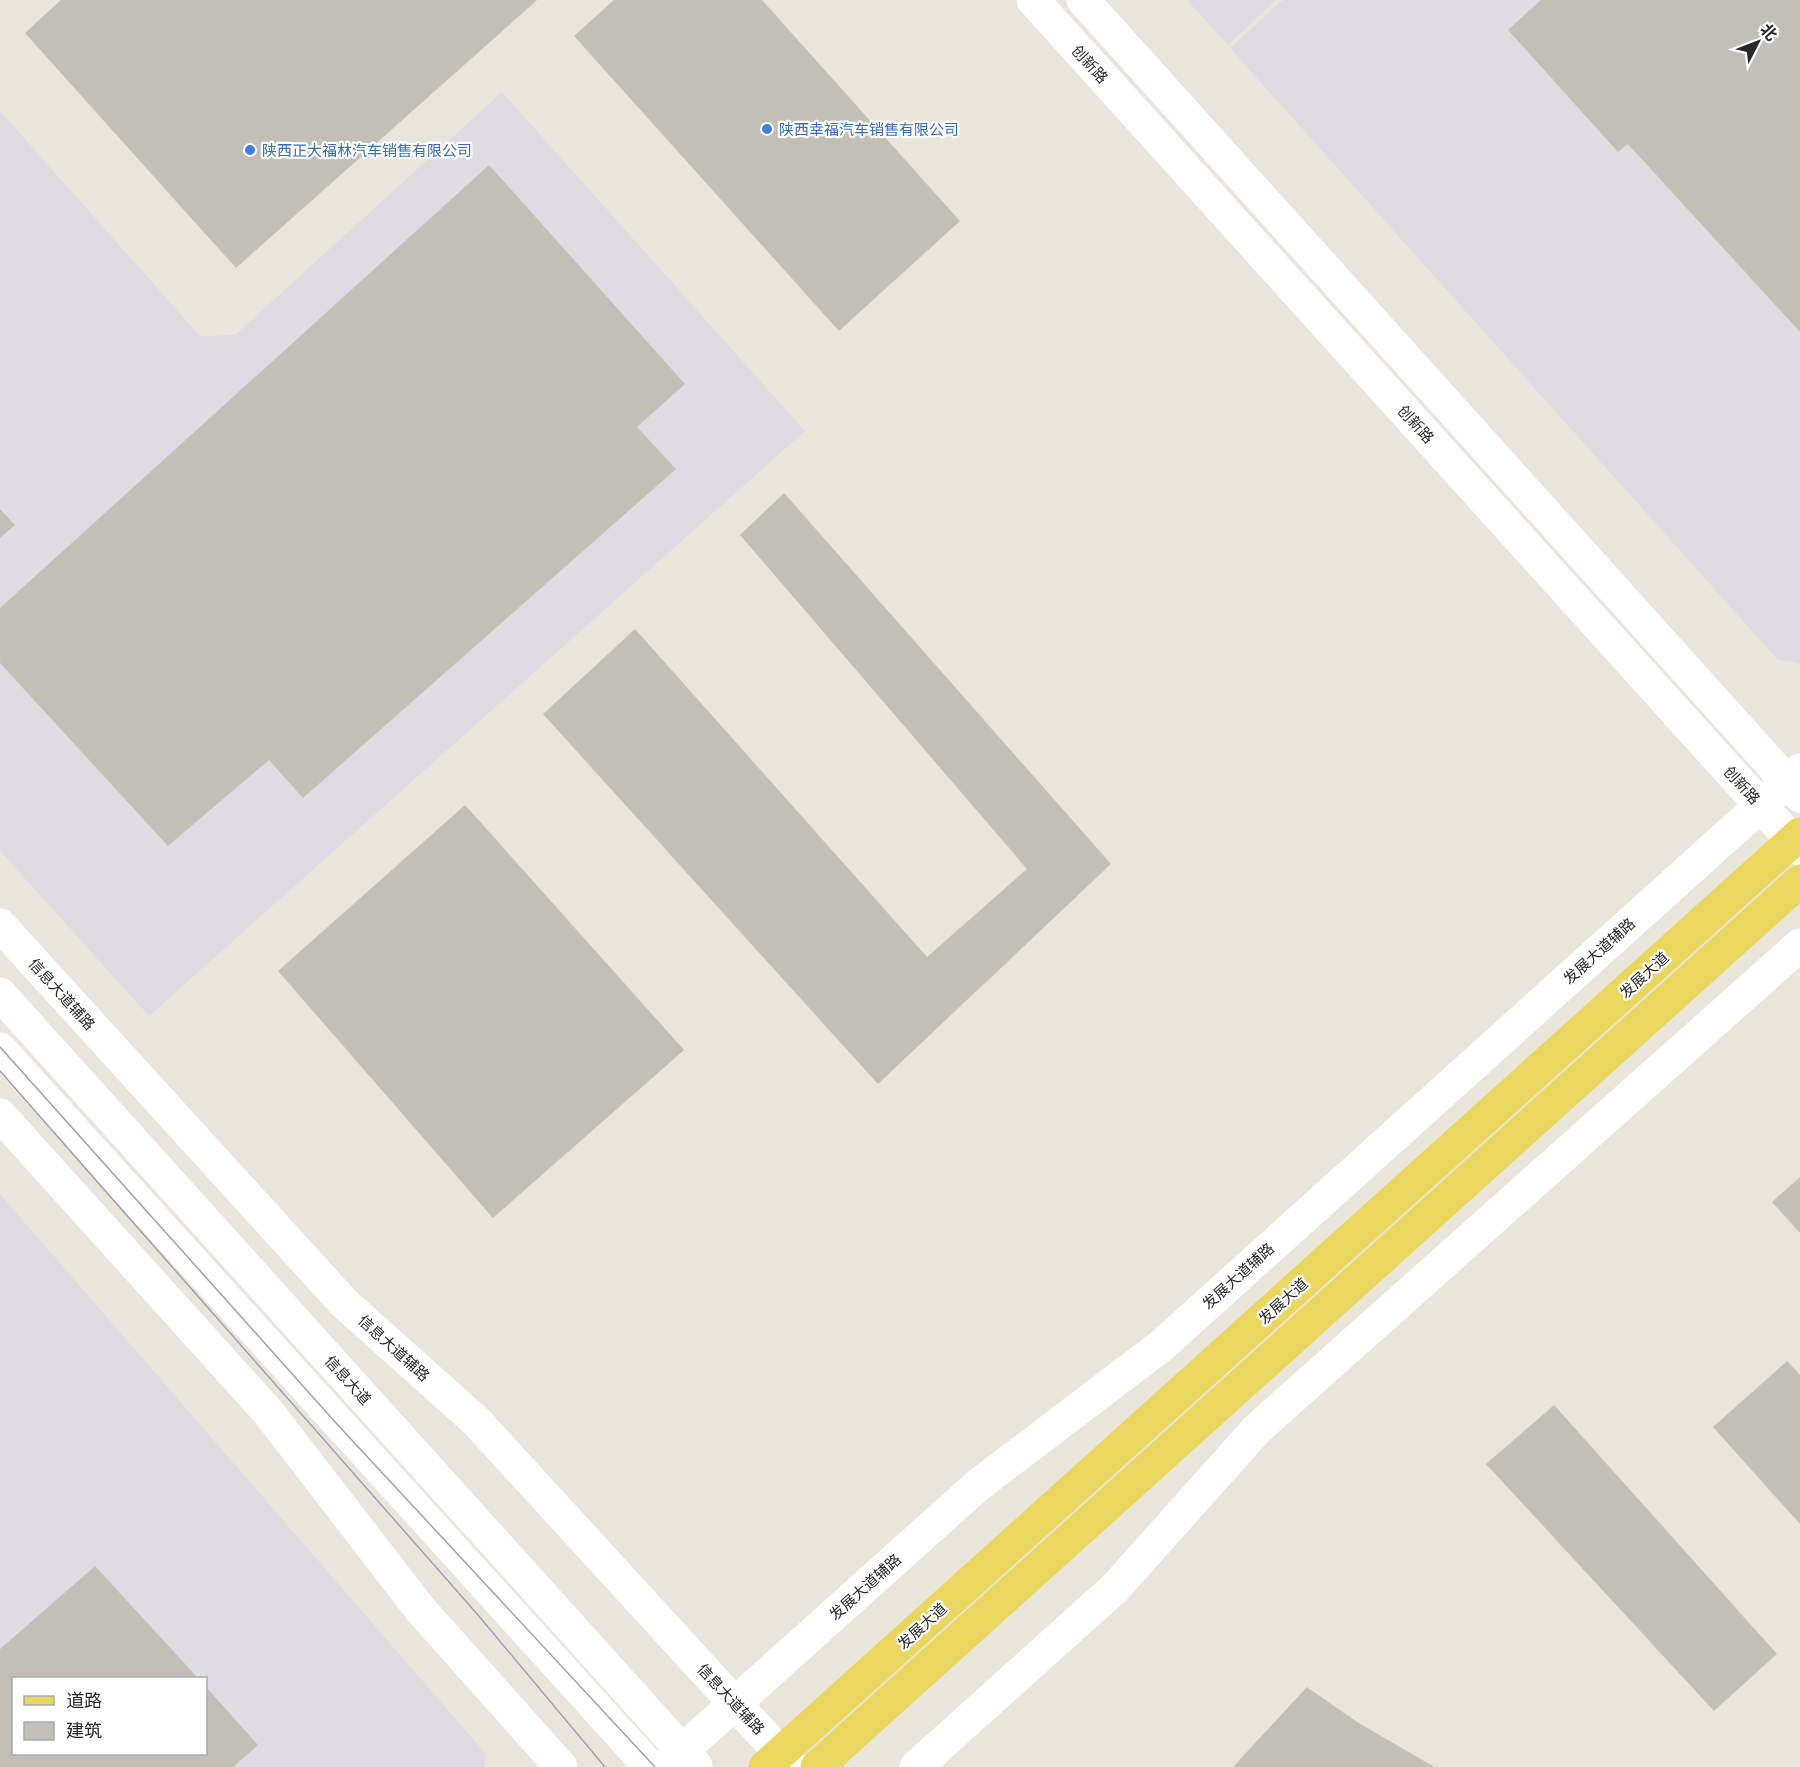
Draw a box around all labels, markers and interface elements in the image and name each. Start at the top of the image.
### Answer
north arrow [1728,12,1788,72]
text: 北 [1756,19,1782,45]
street label: 创新路 [1068,41,1112,87]
place label: 陕西幸福汽车销售有限公司 [779,120,959,139]
marker: 陕西幸福汽车销售有限公司 [760,122,774,136]
place label: 陕西正大福林汽车销售有限公司 [262,141,472,160]
marker: 陕西正大福林汽车销售有限公司 [243,143,257,157]
street label: 创新路 [1394,401,1438,447]
street label: 创新路 [1720,762,1764,808]
street label: 发展大道辅路 [1559,914,1639,988]
street label: 发展大道 [1615,948,1673,1002]
street label: 信息大道辅路 [25,954,99,1034]
street label: 发展大道辅路 [1198,1239,1278,1313]
street label: 发展大道 [1254,1274,1312,1328]
street label: 信息大道辅路 [354,1311,434,1385]
street label: 信息大道 [321,1351,375,1409]
street label: 发展大道辅路 [825,1550,905,1624]
street label: 发展大道 [893,1599,951,1653]
street label: 信息大道辅路 [693,1660,769,1738]
legend [12,1677,207,1755]
text: 道路 [66,1689,102,1712]
text: 建筑 [66,1719,102,1742]

